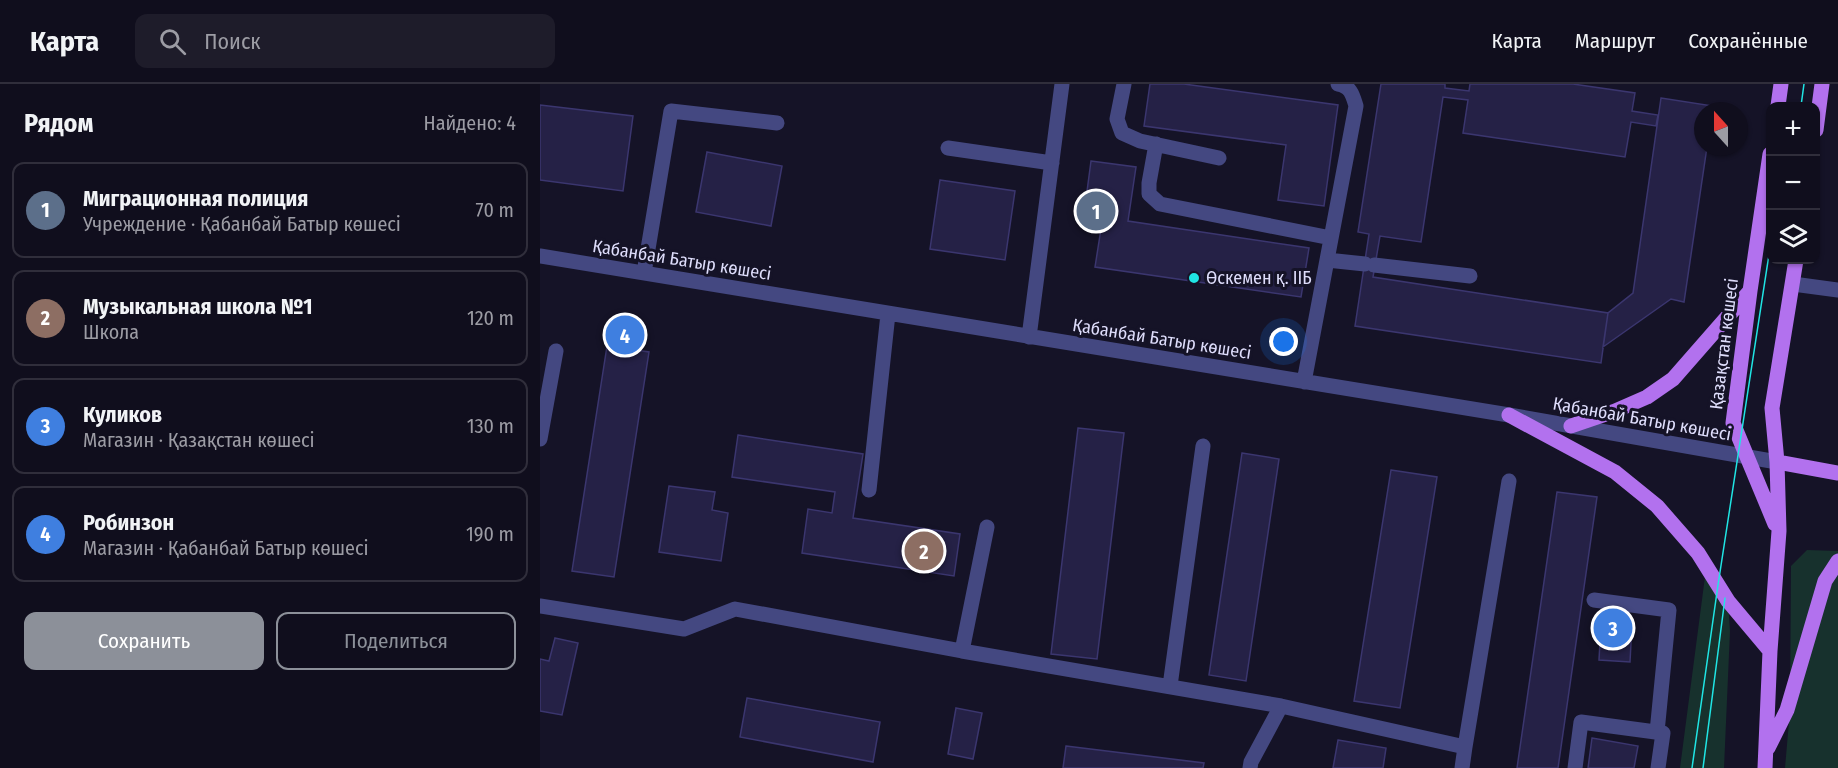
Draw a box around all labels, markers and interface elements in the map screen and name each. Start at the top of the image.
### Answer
search box [135,14,555,68]
text: Карта [30,25,99,58]
icon: search [156,25,189,58]
text: Поиск [204,28,261,55]
text: Карта [1492,28,1542,54]
text: Маршрут [1575,28,1655,54]
text: Сохранённые [1688,28,1808,54]
north arrow [1694,102,1748,156]
map controls [1766,102,1820,264]
button: + [1766,102,1820,156]
text: Рядом [24,108,93,139]
text: Найдено: 4 [424,111,516,135]
button: − [1766,156,1820,210]
text: Миграционная полиция [83,185,308,212]
pin: 1 [1076,188,1116,234]
text: 1 [41,198,50,222]
text: 70 m [476,198,514,222]
button: layers [1766,210,1820,264]
text: Учреждение · Қабанбай Батыр көшесі [83,212,401,236]
street label: Қабанбай Батыр көшесі [591,235,773,285]
place label: Өскемен қ. ІІБ [1206,267,1312,289]
marker: Өскемен қ. ІІБ [1187,271,1201,285]
street label: Қазақстан көшесі [1705,277,1743,411]
text: Музыкальная школа №1 [83,293,313,320]
text: 2 [41,306,50,330]
text: 120 m [467,306,514,330]
pin: 4 [606,312,644,358]
street label: Қабанбай Батыр көшесі [1071,314,1253,364]
text: Школа [83,320,139,344]
your location [1269,327,1298,356]
street label: Қабанбай Батыр көшесі [1551,392,1733,446]
text: Куликов [83,401,162,428]
text: 3 [41,414,50,438]
text: 130 m [467,414,514,438]
text: Магазин · Қазақстан көшесі [83,428,315,452]
text: Робинзон [83,509,174,536]
text: 4 [40,522,51,546]
text: 190 m [466,522,514,546]
pin: 2 [904,528,944,574]
text: Магазин · Қабанбай Батыр көшесі [83,536,369,560]
pin: 3 [1594,606,1632,650]
button: Сохранить [24,612,264,670]
button: Поделиться [276,612,516,670]

